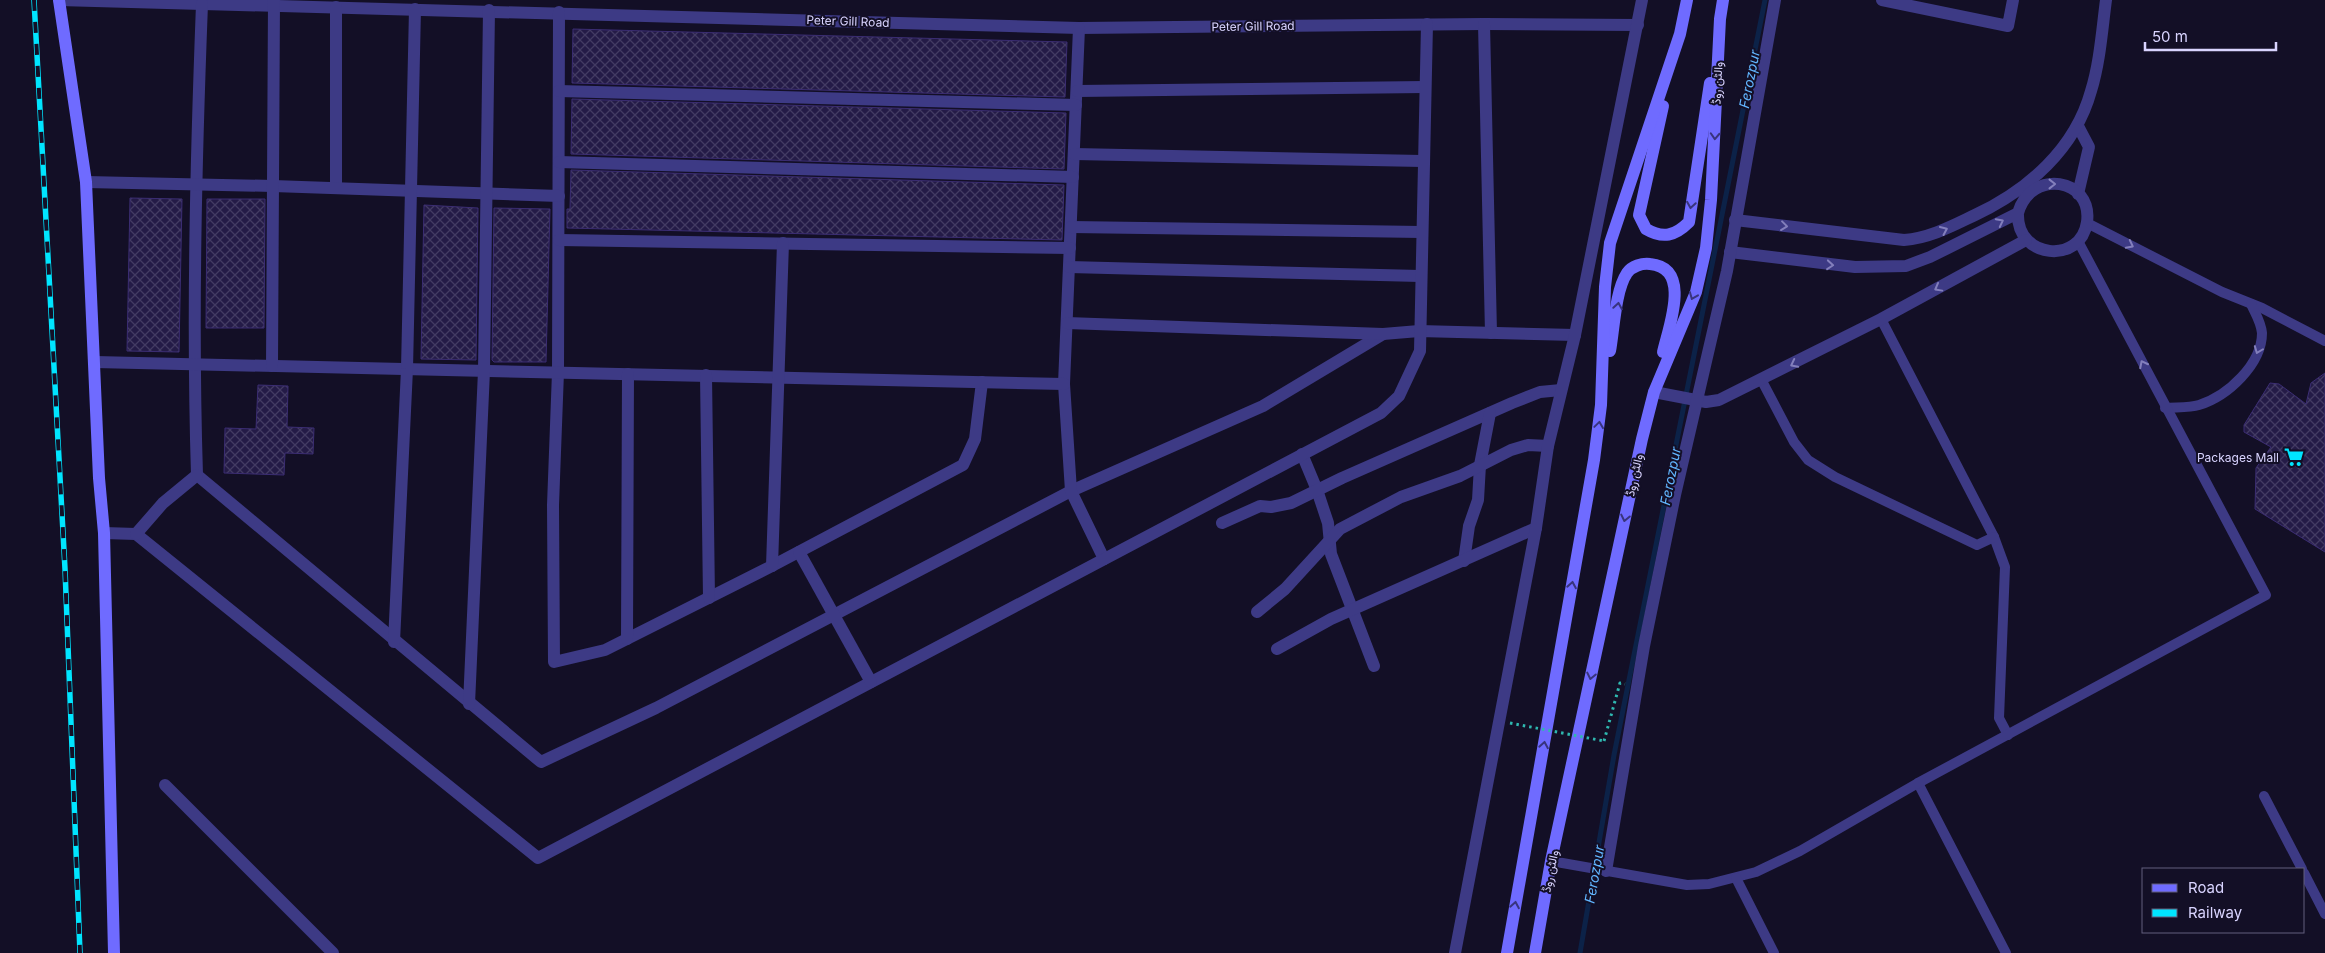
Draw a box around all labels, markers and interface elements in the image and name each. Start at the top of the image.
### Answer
street label: Peter Gill Road [806,12,890,30]
street label: Peter Gill Road [1211,18,1295,34]
scale bar [2145,20,2276,52]
text: 50 m [2152,27,2188,46]
water label: Ferozpur [1735,48,1763,110]
street label: والٹن روڈ [1708,61,1727,105]
one-way arrow [1709,132,1720,140]
one-way arrow [2049,179,2057,189]
one-way arrow [1687,201,1697,210]
one-way arrow [1995,218,2004,228]
one-way arrow [1780,220,1788,231]
one-way arrow [1939,226,1948,236]
one-way arrow [2125,239,2134,249]
one-way arrow [1827,259,1835,270]
one-way arrow [1934,282,1943,292]
one-way arrow [1689,291,1700,300]
one-way arrow [1612,301,1622,310]
one-way arrow [2254,345,2264,354]
one-way arrow [1790,358,1799,368]
one-way arrow [2139,360,2149,369]
one-way arrow [1593,420,1603,429]
water label: Ferozpur [1656,445,1684,507]
supermarket icon: Packages Mall [2283,446,2305,468]
place label: Packages Mall [2197,450,2279,465]
street label: والٹن روڈ [1622,453,1647,498]
one-way arrow [1620,513,1631,522]
one-way arrow [1566,580,1576,589]
one-way arrow [1586,672,1597,681]
one-way arrow [1538,741,1548,749]
water label: Ferozpur [1581,843,1608,904]
street label: والٹن روڈ [1539,849,1562,894]
legend [2142,868,2305,933]
text: Road [2188,878,2224,897]
one-way arrow [1510,901,1520,909]
text: Railway [2188,903,2243,922]

